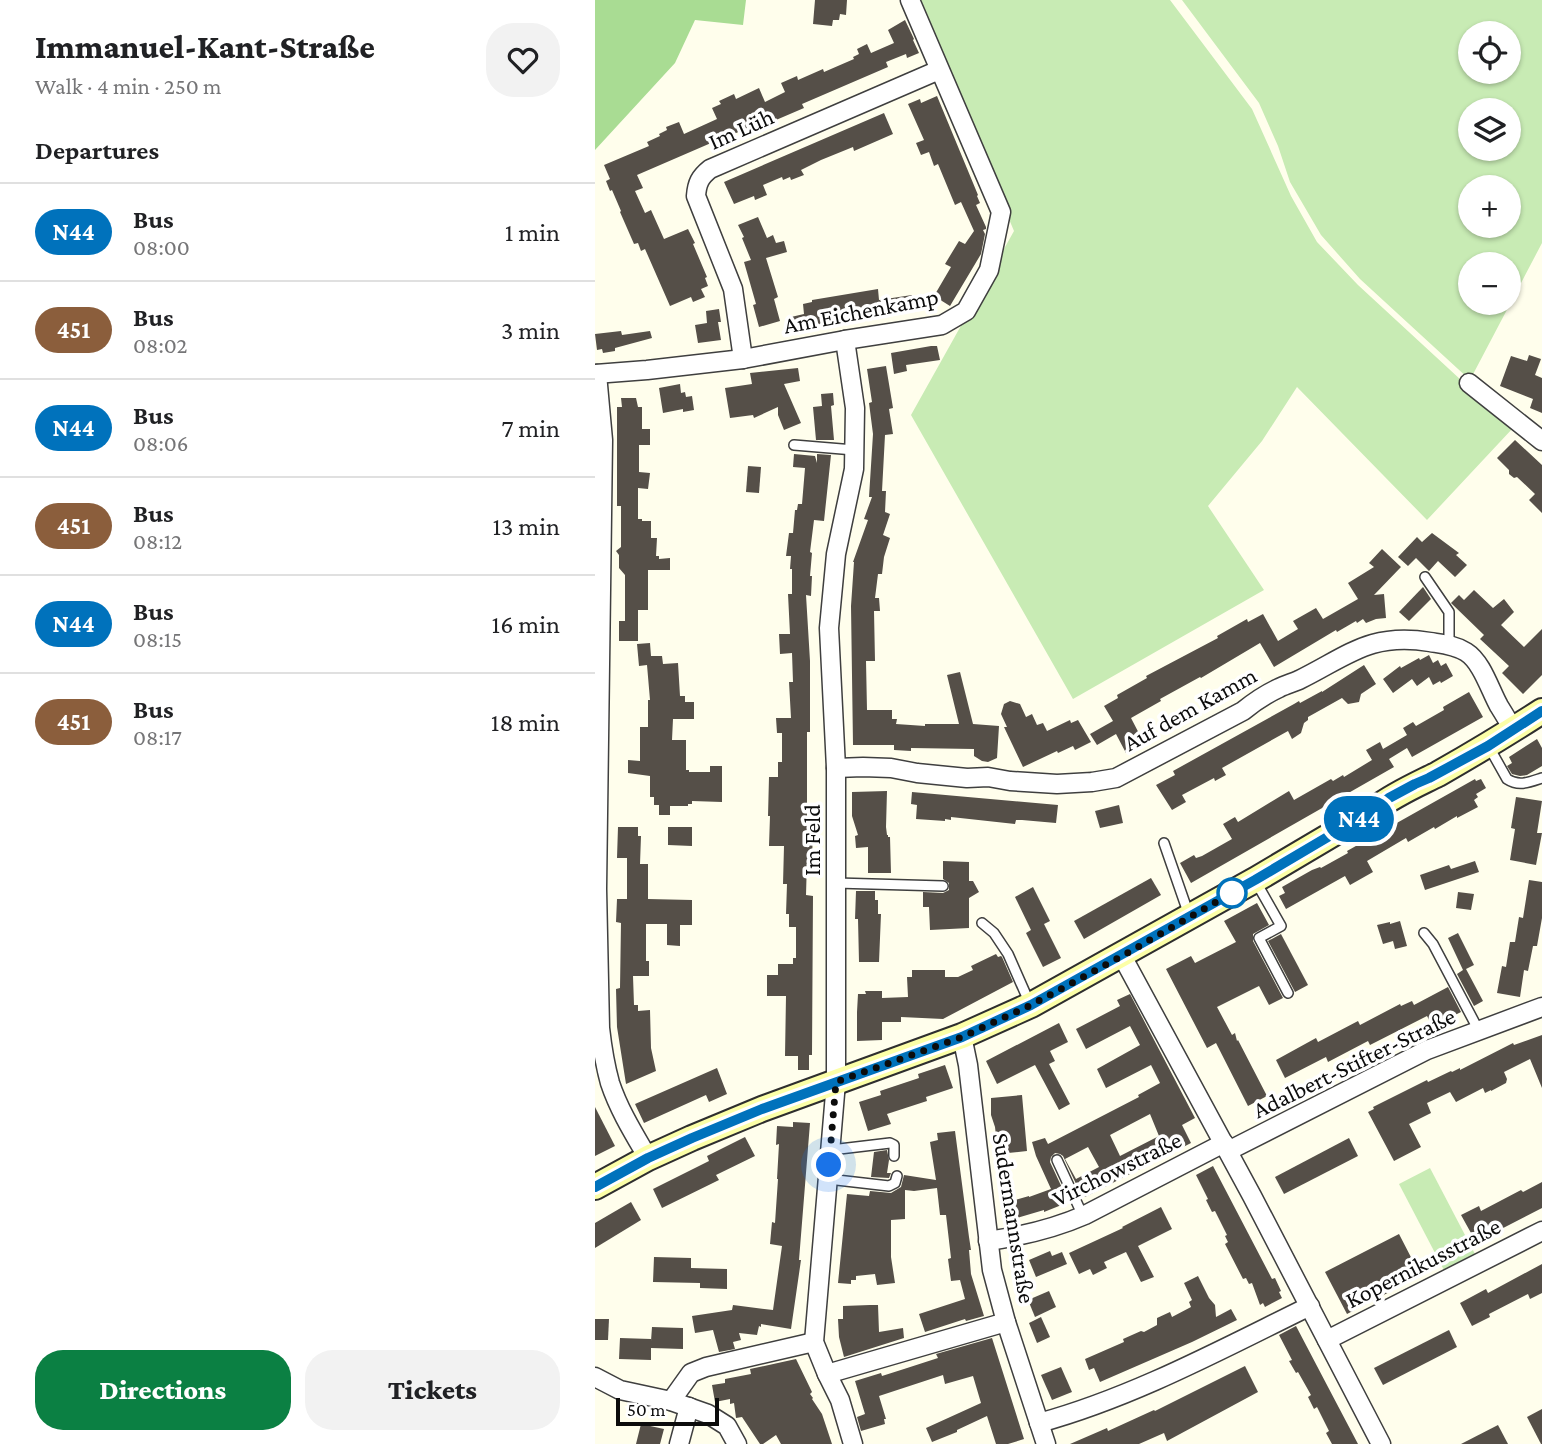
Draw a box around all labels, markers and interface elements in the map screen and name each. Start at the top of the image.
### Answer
map controls [1458,21,1521,315]
button: locate [1458,21,1521,84]
button: heart [486,23,560,97]
text: Immanuel-Kant-Straße [35,28,375,65]
text: Walk · 4 min · 250 m [35,73,222,99]
button: layers [1458,98,1521,161]
street label: Im Lüh [704,102,778,155]
text: Departures [35,136,159,165]
button: + [1458,175,1521,238]
text: Bus [133,205,174,234]
text: N44 [52,218,95,245]
text: 1 min [505,218,560,247]
text: 08:00 [133,234,190,260]
button: − [1458,252,1521,315]
street label: Am Eichenkamp [781,282,941,339]
text: Bus [133,303,174,332]
text: 451 [57,316,90,343]
text: 3 min [501,316,560,345]
text: 08:02 [133,332,187,358]
text: Bus [133,401,174,430]
text: N44 [52,414,95,441]
text: 7 min [501,414,560,443]
text: 08:06 [133,430,188,456]
text: Bus [133,499,174,528]
text: 451 [57,512,90,539]
text: 13 min [492,512,560,541]
text: 08:12 [133,528,182,554]
text: Bus [133,597,174,626]
text: N44 [52,610,95,637]
text: 16 min [492,610,560,639]
text: 08:15 [133,626,182,652]
street label: Auf dem Kamm [1119,661,1261,756]
text: Bus [133,695,174,724]
text: 451 [57,708,90,735]
text: 18 min [491,708,560,737]
text: 08:17 [133,724,182,750]
line badge: N44 [1319,796,1399,842]
street label: Im Feld [798,804,825,876]
text: N44 [1338,805,1380,832]
unlabelled marker [1217,878,1247,908]
street label: Adalbert-Stifter-Straße [1248,1002,1460,1123]
street label: Virchowstraße [1048,1126,1186,1211]
street label: Sudermannstraße [988,1131,1041,1305]
your location [811,1147,846,1182]
street label: Kopernikusstraße [1341,1212,1505,1313]
button: Directions [35,1350,291,1430]
button: Tickets [305,1350,560,1430]
scale bar [616,1395,719,1427]
text: 50 m [627,1399,666,1420]

